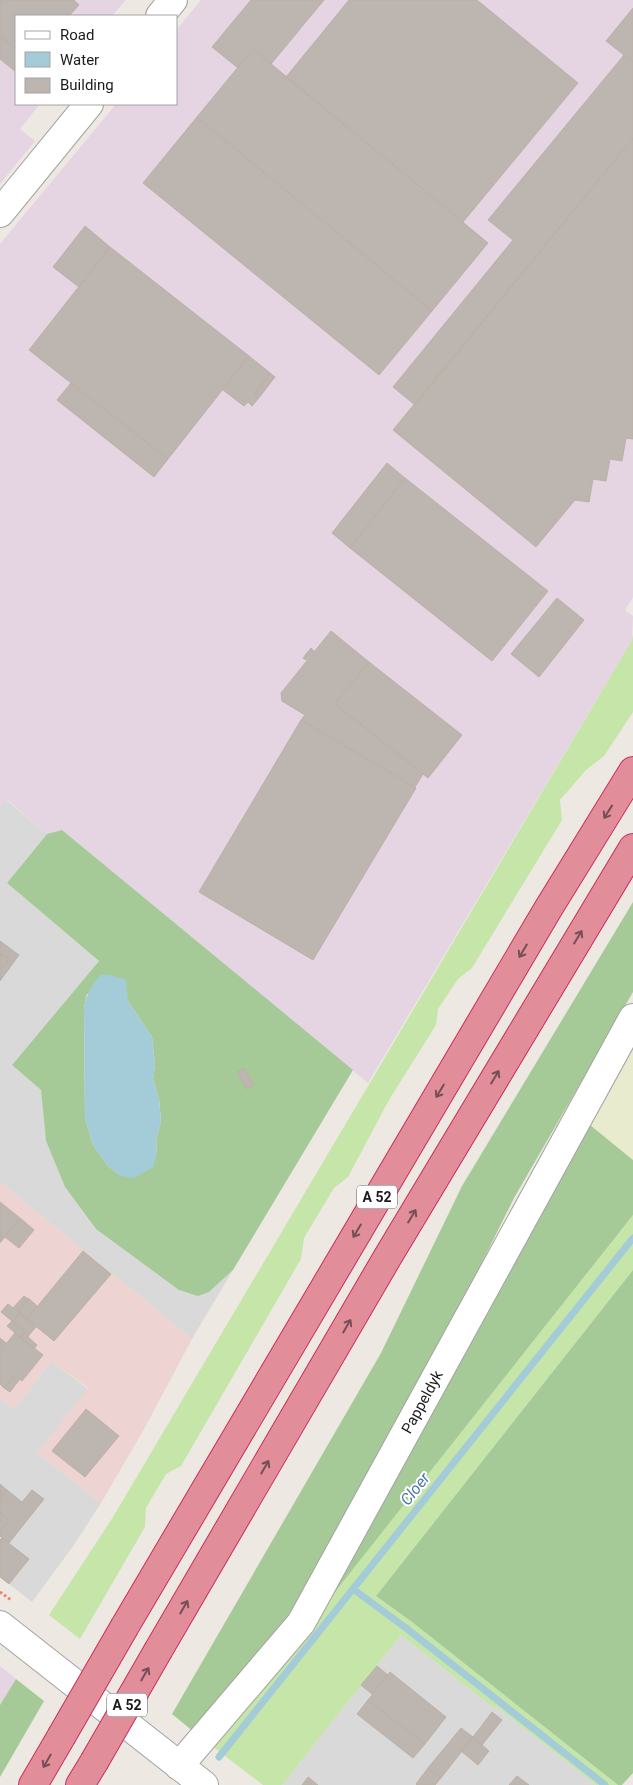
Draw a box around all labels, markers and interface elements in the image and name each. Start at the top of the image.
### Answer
legend [15,15,178,105]
text: Road [60,26,94,44]
text: Water [60,51,99,69]
text: Building [60,76,114,94]
one-way arrow [602,805,612,819]
one-way arrow [574,931,584,945]
one-way arrow [518,944,528,958]
one-way arrow [490,1069,500,1084]
one-way arrow [435,1083,445,1097]
road number: A 52 [357,1186,397,1208]
one-way arrow [407,1210,417,1224]
one-way arrow [352,1223,362,1237]
one-way arrow [342,1319,352,1334]
street label: Pappeldyk [398,1367,447,1437]
one-way arrow [261,1460,271,1474]
water label: Cloer [396,1468,434,1509]
one-way arrow [179,1601,189,1615]
one-way arrow [140,1668,150,1682]
road number: A 52 [107,1694,147,1716]
one-way arrow [42,1754,52,1768]

